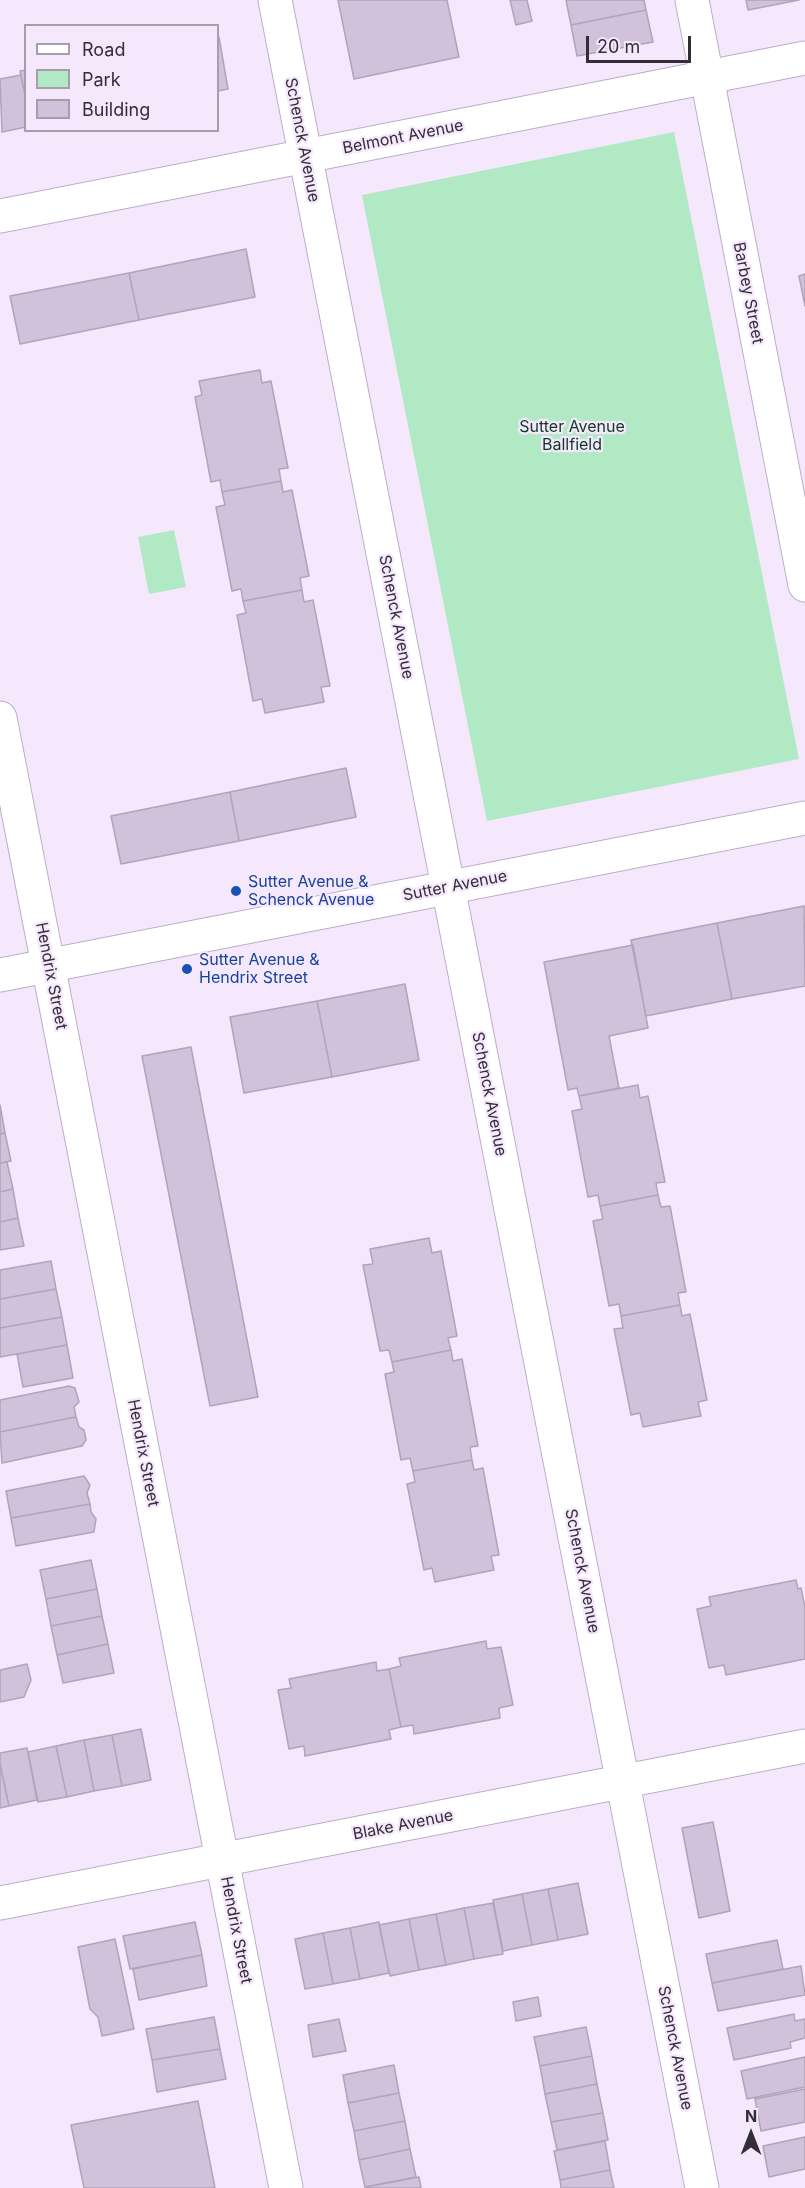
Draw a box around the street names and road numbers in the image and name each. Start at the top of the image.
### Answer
street label: Schenck Avenue [281,76,323,204]
street label: Belmont Avenue [341,116,465,158]
street label: Barbey Street [729,241,767,345]
street label: Schenck Avenue [375,553,417,681]
street label: Sutter Avenue [401,866,509,906]
street label: Hendrix Street [31,921,71,1031]
street label: Schenck Avenue [468,1030,510,1158]
street label: Hendrix Street [123,1398,163,1508]
street label: Schenck Avenue [561,1507,603,1635]
street label: Blake Avenue [351,1806,455,1844]
street label: Hendrix Street [216,1875,256,1985]
street label: Schenck Avenue [654,1984,696,2112]

